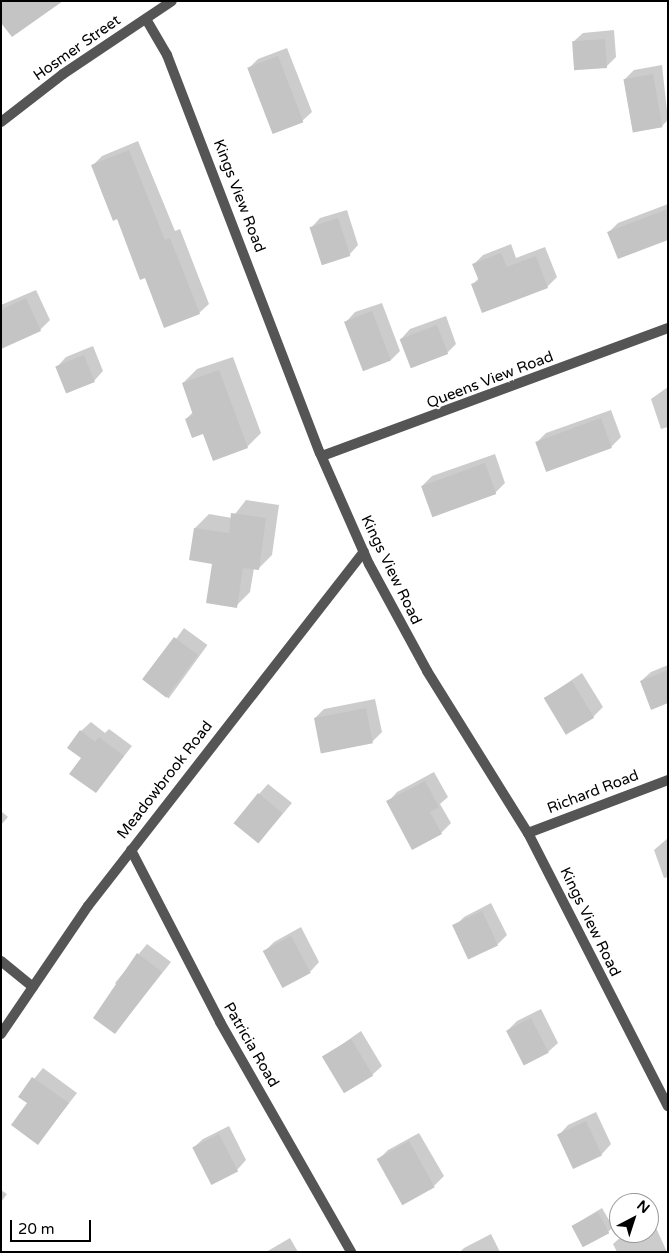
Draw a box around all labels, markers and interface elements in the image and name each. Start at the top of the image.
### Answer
street label: Hosmer Street [30,11,124,85]
street label: Kings View Road [209,137,269,255]
street label: Queens View Road [424,348,556,412]
street label: Kings View Road [357,512,425,628]
street label: Meadowbrook Road [113,718,217,842]
street label: Richard Road [545,766,641,818]
street label: Kings View Road [556,864,624,980]
street label: Patricia Road [219,999,283,1091]
north arrow [609,1193,659,1243]
text: N [634,1197,653,1217]
scale bar [12,1210,94,1242]
text: 20 m [18,1220,55,1238]

